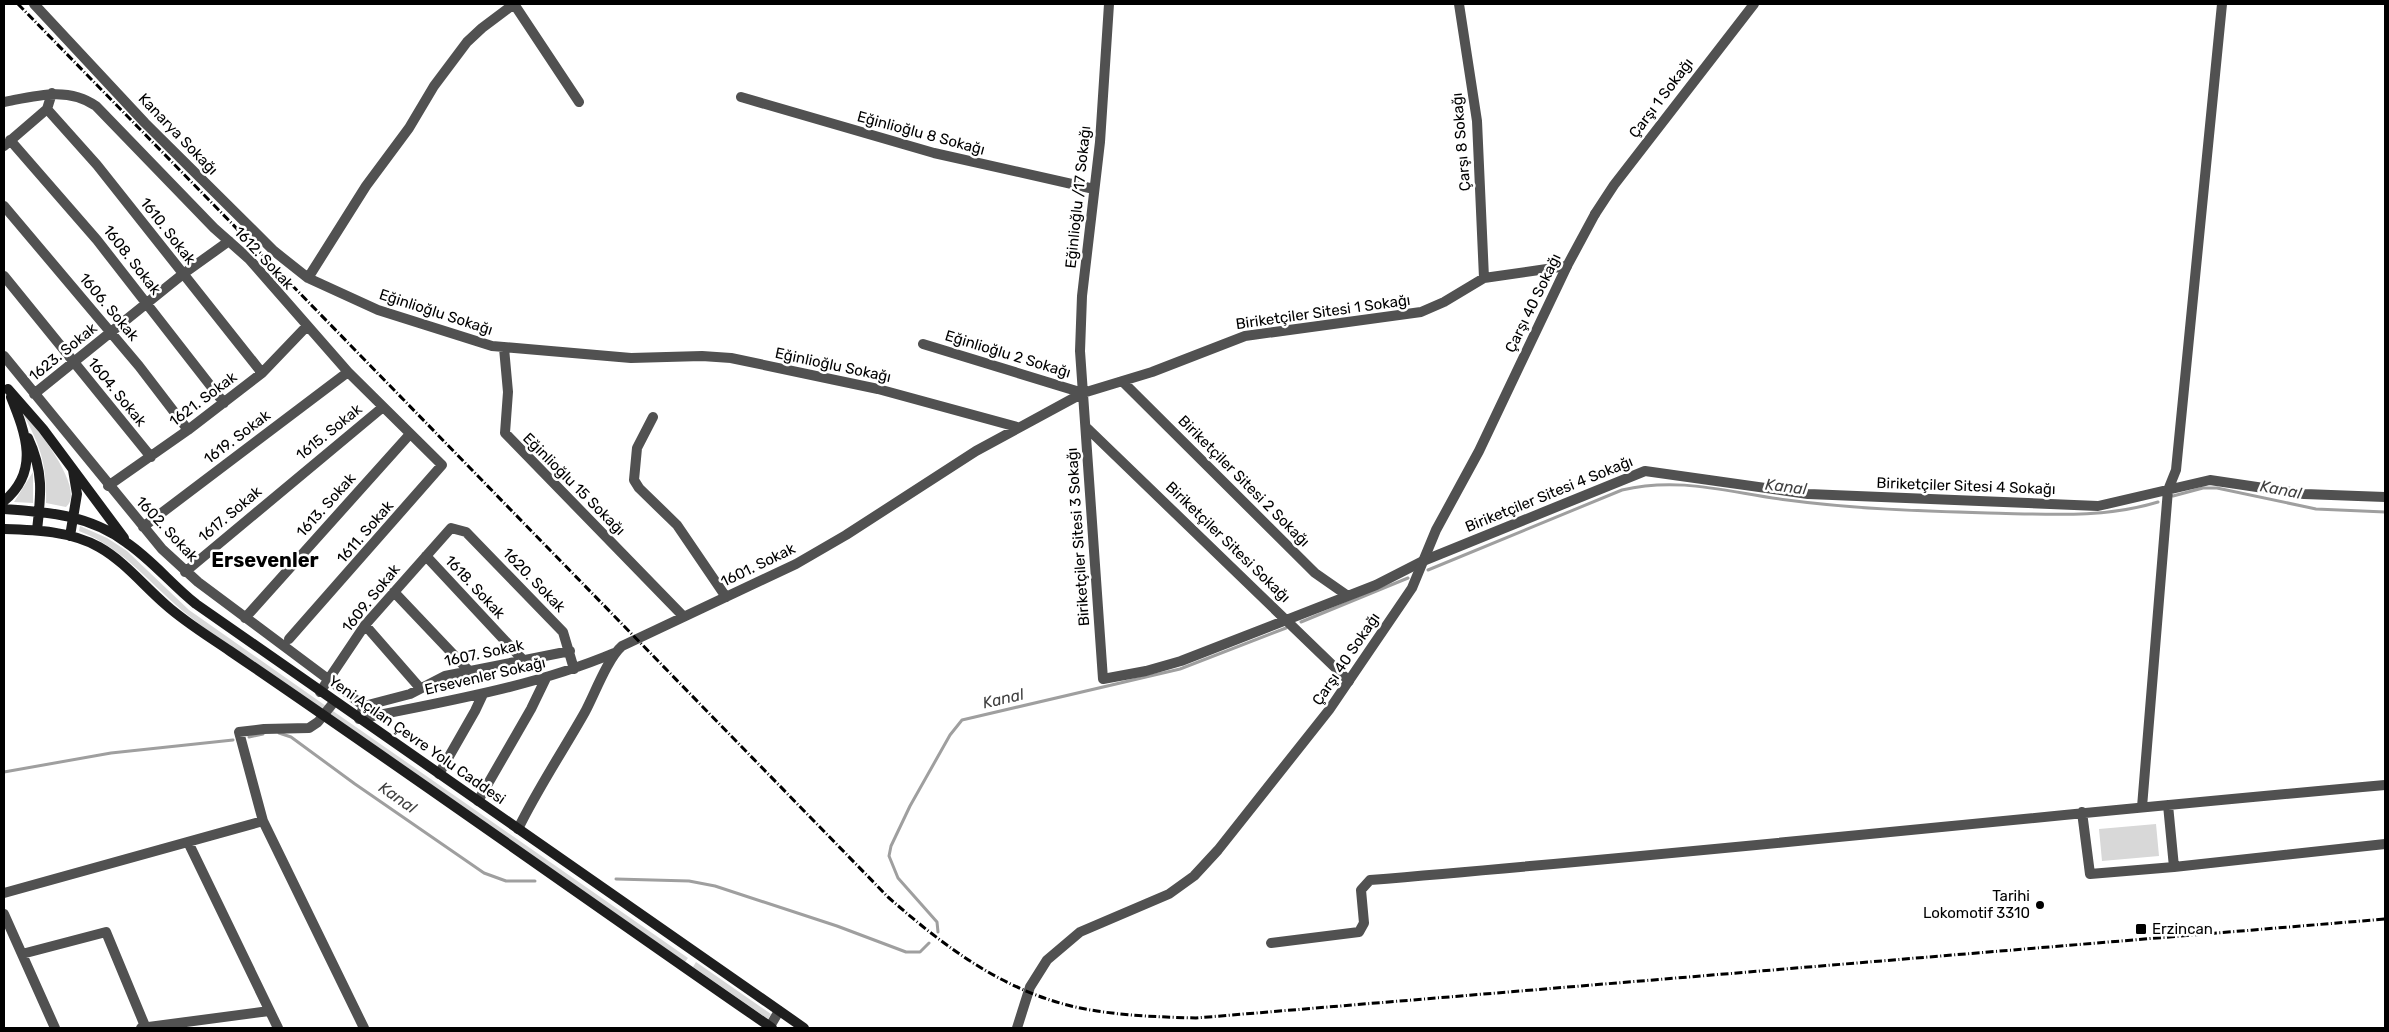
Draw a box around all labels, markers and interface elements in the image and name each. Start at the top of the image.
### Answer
street label: Çarşı 1 Sokağı [1625,54,1697,142]
street label: Kanarya Sokağı [134,89,222,179]
street label: Çarşı 8 Sokağı [1448,92,1474,192]
street label: Eğinlioğlu 8 Sokağı [855,107,987,159]
street label: Eğinlioğlu /17 Sokağı [1062,125,1094,269]
street label: 1610. Sokak [136,194,200,268]
street label: 1608. Sokak [99,222,165,299]
street label: 1612. Sokak [230,223,298,293]
street label: Çarşı 40 Sokağı [1501,251,1565,355]
street label: 1606. Sokak [75,269,143,345]
street label: Eğinlioğlu Sokağı [377,285,495,339]
street label: Biriketçiler Sitesi 1 Sokağı [1234,291,1412,333]
street label: 1623. Sokak [25,319,101,385]
street label: Eğinlioğlu 2 Sokağı [943,326,1073,382]
street label: Eğinlioğlu Sokağı [773,344,893,386]
street label: 1604. Sokak [84,354,150,430]
street label: 1621. Sokak [166,368,240,430]
street label: 1615. Sokak [293,400,366,464]
street label: 1619. Sokak [200,406,274,468]
street label: Biriketçiler Sitesi 2 Sokağı [1174,411,1314,551]
street label: Eğinlioğlu 15 Sokağı [519,429,629,539]
street label: Biriketçiler Sitesi 3 Sokağı [1063,447,1093,627]
street label: Biriketçiler Sitesi 4 Sokağı [1463,452,1635,536]
street label: 1613. Sokak [293,469,359,541]
street label: Biriketçiler Sitesi 4 Sokağı [1876,474,2056,498]
water label: Kanal [1764,475,1809,499]
water label: Kanal [2259,476,2304,503]
street label: Biriketçiler Sitesi Sokağı [1162,478,1294,606]
street label: 1617. Sokak [195,482,266,546]
street label: 1602. Sokak [132,493,202,566]
street label: 1611. Sokak [333,497,397,567]
street label: 1601. Sokak [718,539,798,591]
street label: 1620. Sokak [499,544,569,616]
district label: Ersevenler [211,548,319,572]
street label: 1618. Sokak [441,552,509,623]
street label: 1609. Sokak [338,560,404,636]
street label: Çarşı 40 Sokağı [1308,609,1384,709]
street label: 1607. Sokak [443,636,526,670]
street label: Ersevenler Sokağı [423,653,547,699]
street label: Yeni Açılan Çevre Yolu Caddesi [325,672,509,808]
water label: Kanal [981,684,1027,712]
water label: Kanal [375,778,421,818]
place label: Tarihi Lokomotif 3310 [1923,887,2030,922]
marker: Tarihi Lokomotif 3310 [2034,899,2046,911]
place label: Erzincan [2152,920,2213,938]
marker: Erzincan [2134,922,2148,936]

